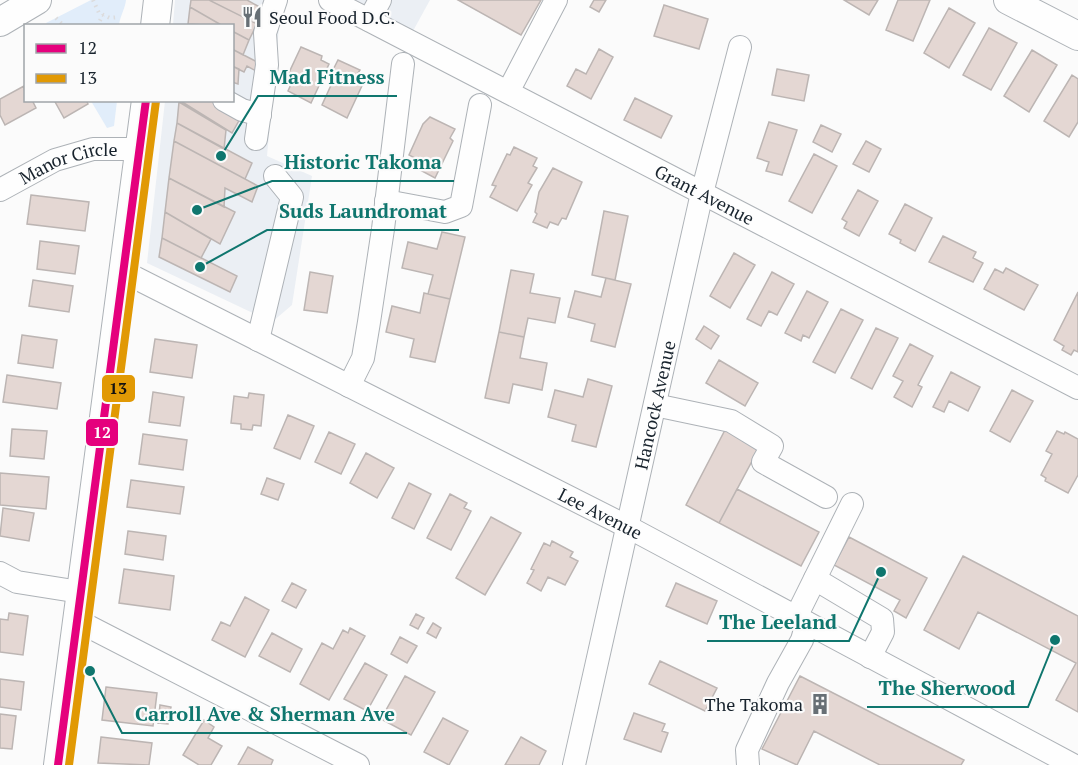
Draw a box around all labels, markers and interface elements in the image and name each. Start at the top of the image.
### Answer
restaurant icon: Seoul Food D.C. [240,5,264,29]
place label: Seoul Food D.C. [269,5,395,29]
legend [24,24,234,102]
text: 12 [78,35,97,59]
callout: Mad Fitness [258,58,397,96]
text: Mad Fitness [270,63,384,90]
text: 13 [78,65,97,89]
street label: Manor Circle [15,137,118,189]
callout: Historic Takoma [272,143,454,181]
text: Historic Takoma [284,148,442,175]
street label: Grant Avenue [651,159,758,230]
callout: Suds Laundromat [267,192,459,230]
text: Suds Laundromat [279,197,447,224]
street label: Hancock Avenue [628,338,681,472]
line badge: 13 [101,374,136,403]
text: 13 [109,377,127,399]
line badge: 12 [85,418,119,447]
text: 12 [93,421,111,443]
street label: Lee Avenue [554,482,647,545]
callout: The Leeland [707,603,849,641]
text: The Leeland [719,608,837,635]
callout: The Sherwood [867,669,1028,707]
text: The Sherwood [879,674,1015,701]
place label: The Takoma [705,692,803,716]
building icon: The Takoma [808,692,832,716]
callout: Carroll Ave & Sherman Ave [122,695,407,733]
text: Carroll Ave & Sherman Ave [135,700,395,727]

